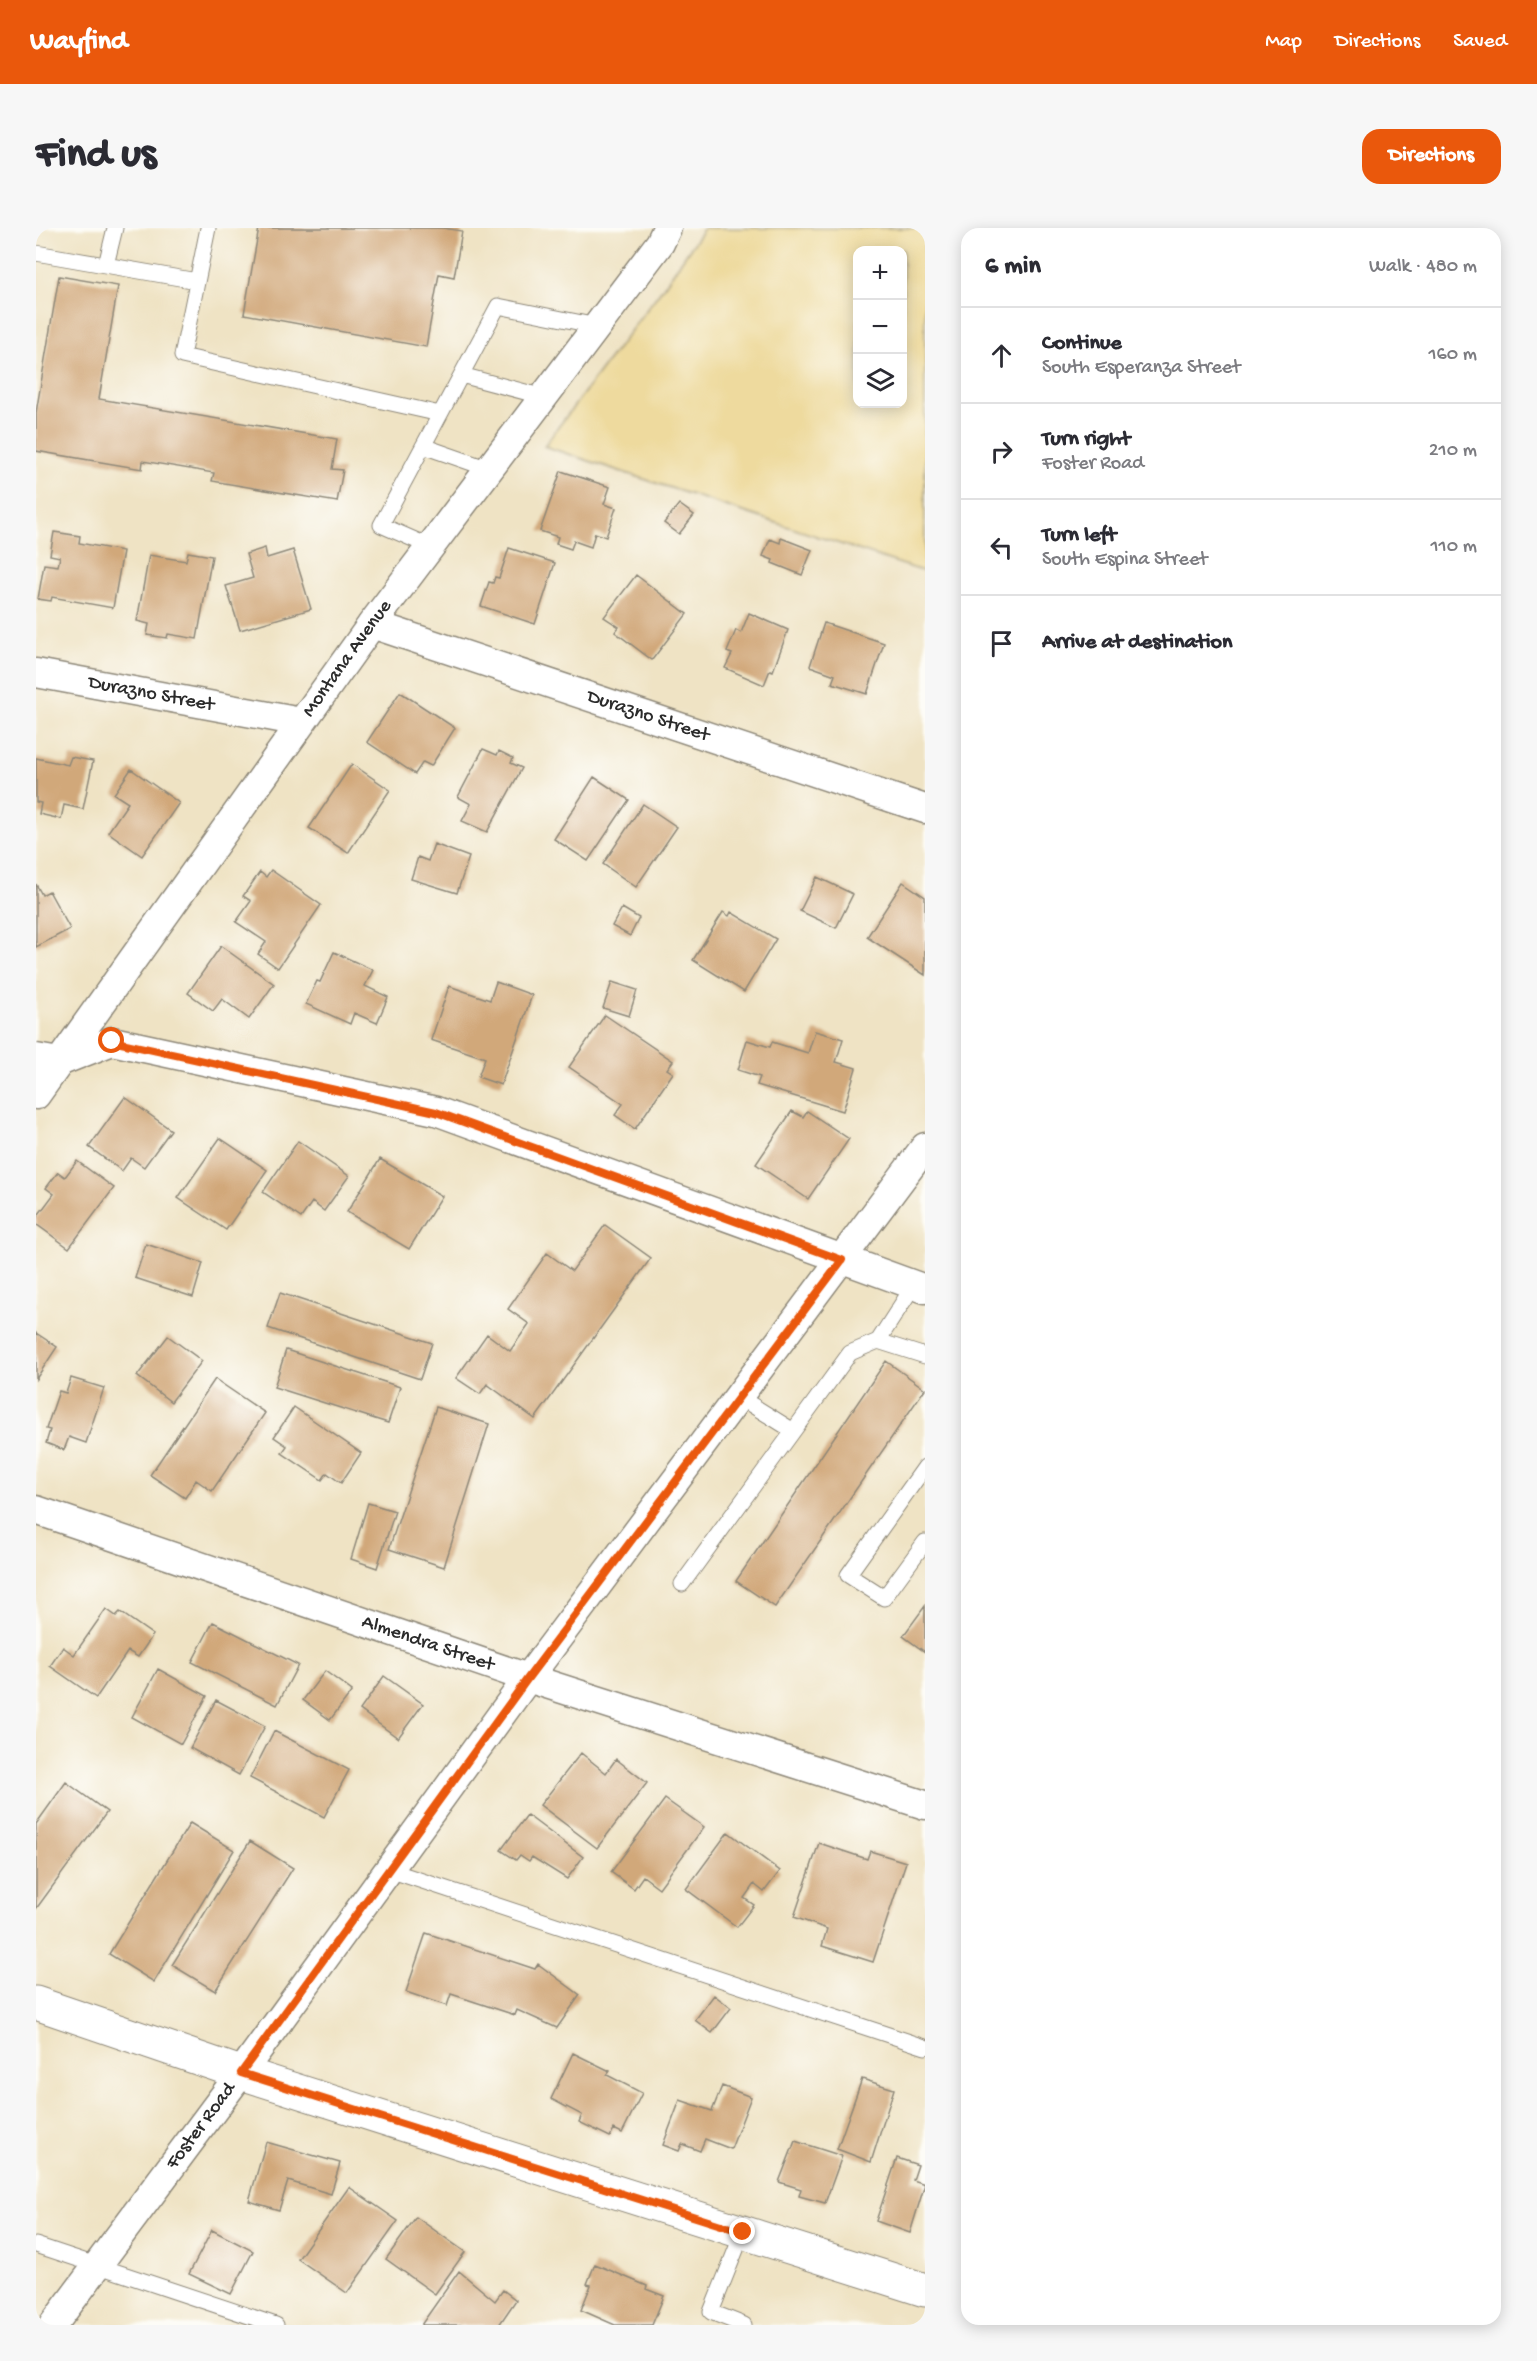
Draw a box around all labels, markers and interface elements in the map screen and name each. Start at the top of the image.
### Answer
text: Wayfind [30,26,127,59]
text: Map [1265,30,1302,55]
text: Directions [1335,30,1420,55]
text: Saved [1453,30,1507,55]
button: Directions [1362,129,1501,184]
text: Find us [36,132,156,181]
map controls [853,246,907,408]
button: + [853,246,907,300]
text: 6 min [985,252,1041,283]
text: Walk · 480 m [1369,256,1477,279]
button: − [853,300,907,354]
text: Continue [1042,331,1122,357]
icon: ahead [985,339,1018,372]
text: 160 m [1428,344,1477,367]
button: layers [853,354,907,408]
text: South Esperanza Street [1042,357,1240,380]
text: Turn right [1042,427,1130,453]
icon: right [985,435,1018,468]
text: 210 m [1429,440,1477,463]
text: Foster Road [1042,453,1144,476]
text: Turn left [1042,523,1116,549]
icon: left [985,531,1018,564]
text: 110 m [1431,536,1477,559]
text: South Espina Street [1042,549,1207,572]
street label: Montana Avenue [298,595,398,722]
icon: arrive [985,627,1018,660]
text: Arrive at destination [1042,630,1232,656]
street label: Durazno Street [84,671,218,718]
street label: Durazno Street [582,685,714,748]
route start [98,1027,124,1053]
street label: Almendra Street [359,1611,499,1678]
street label: Foster Road [161,2077,242,2175]
route end [729,2218,755,2244]

